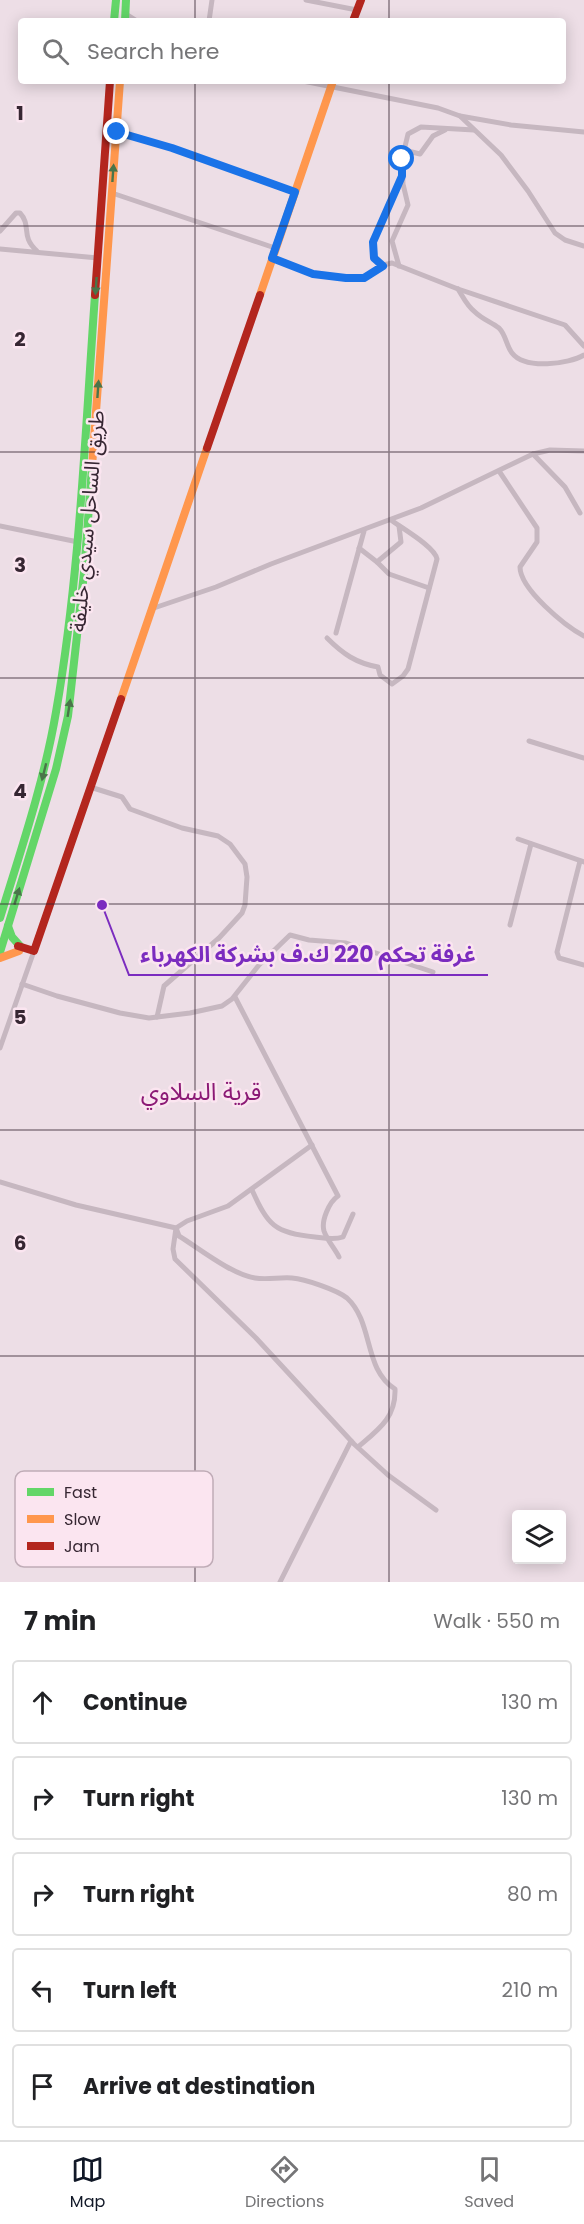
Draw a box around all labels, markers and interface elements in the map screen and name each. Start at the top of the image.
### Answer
search box [18,18,566,84]
icon: search [39,35,72,68]
text: Search here [87,36,220,67]
text: 1 [16,99,24,127]
route end [103,118,129,144]
route start [388,145,414,171]
one-way arrow [109,164,118,183]
one-way arrow [91,277,100,296]
text: 2 [14,325,26,353]
one-way arrow [93,379,102,398]
street label: طريق الساحل سيدي خليفة [63,409,113,633]
text: 3 [14,551,26,579]
one-way arrow [65,699,74,718]
one-way arrow [38,762,48,781]
text: 4 [13,777,27,805]
one-way arrow [13,887,23,905]
callout: غرفة تحكم 220 ك.ف بشركة الكهرباء [129,935,488,975]
text: غرفة تحكم 220 ك.ف بشركة الكهرباء [140,939,476,971]
text: 5 [14,1003,27,1031]
district label: قرية السلاوي [141,1075,261,1110]
text: 6 [14,1229,26,1257]
legend [15,1471,213,1567]
text: Fast [64,1481,97,1504]
text: Slow [64,1508,101,1531]
map controls [512,1510,566,1564]
button: layers [512,1510,566,1564]
text: Jam [64,1535,100,1558]
text: 7 min [24,1603,96,1639]
text: Walk · 550 m [433,1607,560,1635]
icon: ahead [26,1686,59,1719]
text: Continue [83,1687,187,1718]
text: 130 m [501,1688,558,1716]
icon: right [26,1782,59,1815]
text: Turn right [83,1783,194,1814]
text: 130 m [501,1784,558,1812]
icon: right [26,1878,59,1911]
text: Turn right [83,1879,194,1910]
text: 80 m [507,1880,558,1908]
icon: left [26,1974,59,2007]
text: Turn left [83,1975,177,2006]
text: 210 m [502,1976,558,2004]
icon: arrive [26,2070,59,2103]
text: Arrive at destination [83,2071,315,2102]
tab: Map [70,2153,105,2214]
tab: Directions [245,2153,324,2214]
tab: Saved [464,2153,514,2214]

